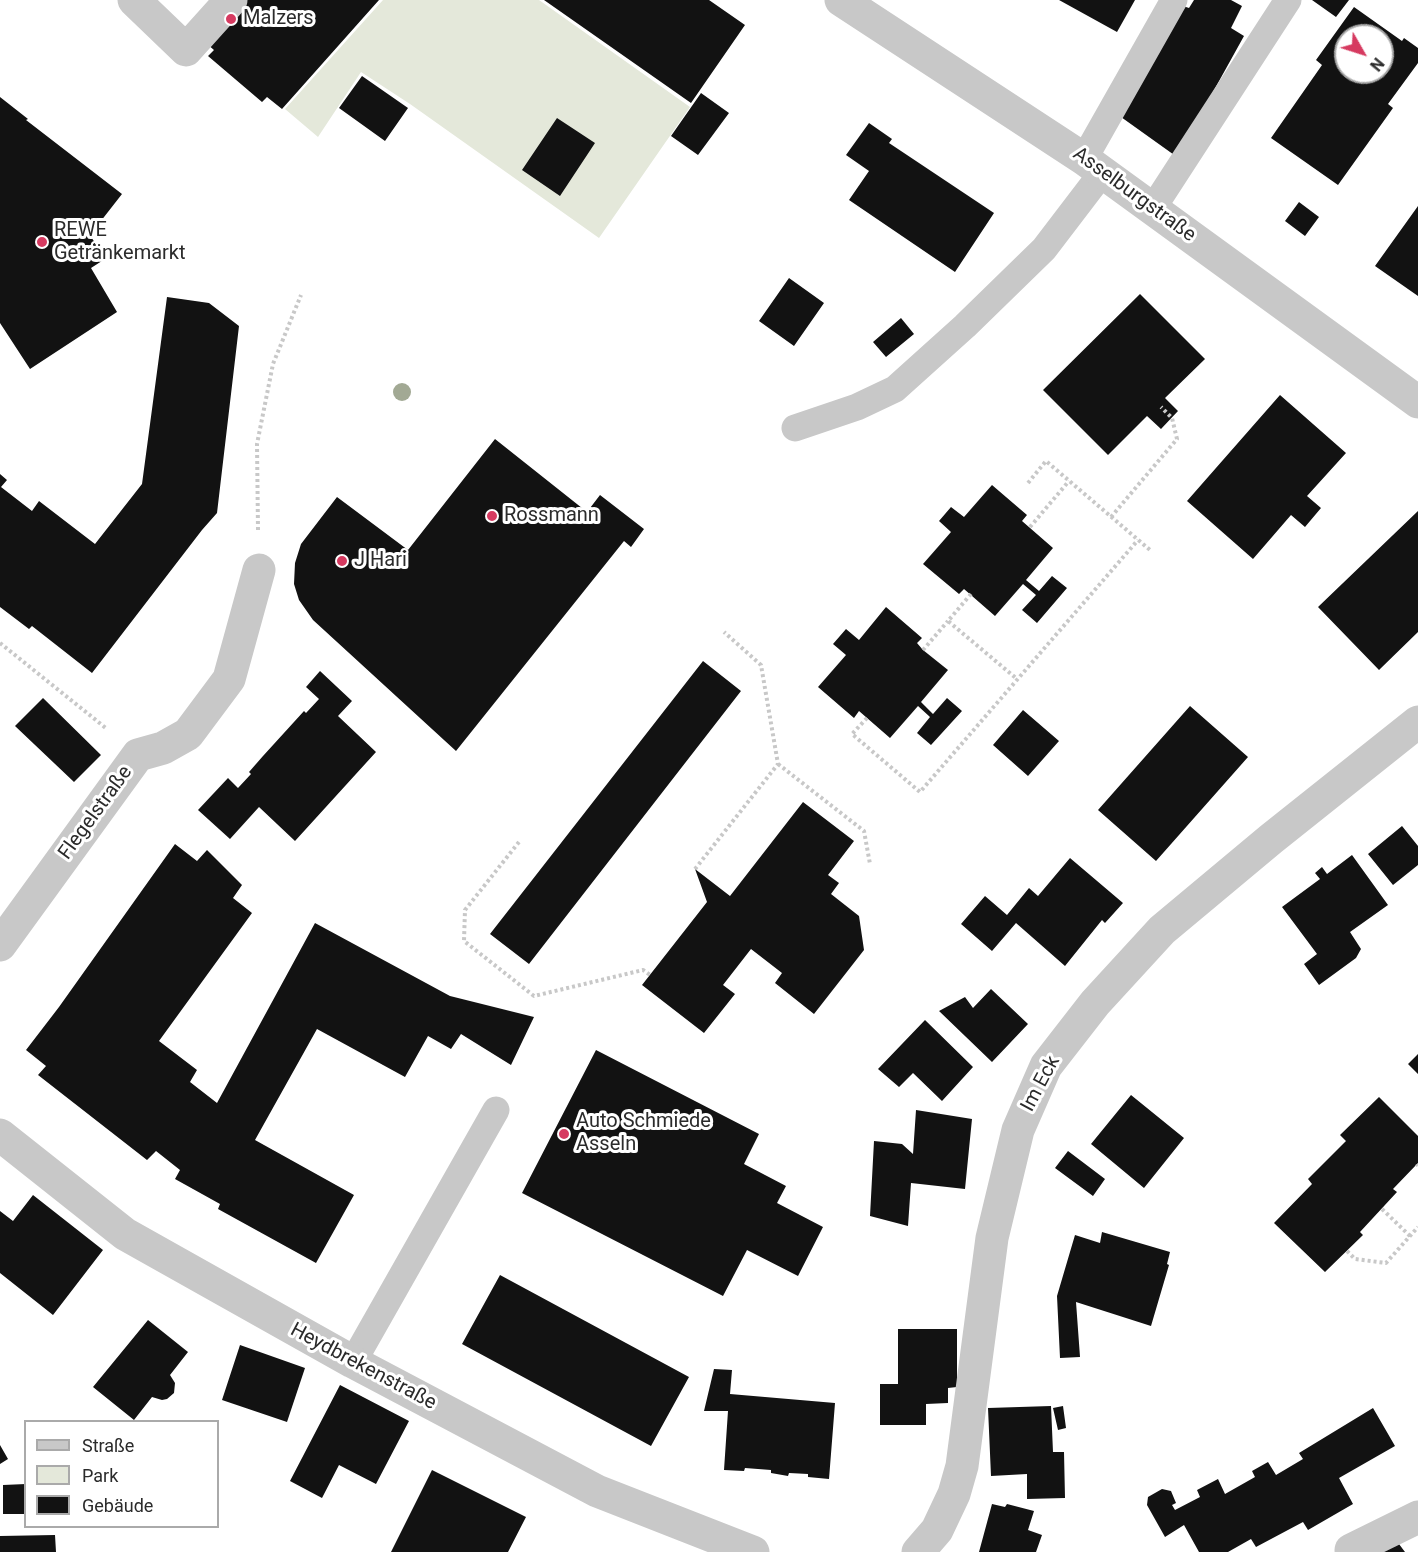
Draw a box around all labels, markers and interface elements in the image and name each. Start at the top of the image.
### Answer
place label: Malzers [243,7,314,31]
marker: Malzers [224,12,238,26]
north arrow [1334,24,1394,84]
text: N [1366,54,1388,75]
street label: Asselburgstraße [1068,142,1200,248]
place label: REWE Getränkemarkt [54,219,186,266]
marker: REWE Getränkemarkt [35,235,49,249]
place label: Rossmann [504,504,599,528]
marker: Rossmann [485,509,499,523]
place label: J Hari [354,549,407,573]
marker: J Hari [335,554,349,568]
street label: Flegelstraße [54,762,138,864]
street label: Im Eck [1016,1052,1066,1116]
place label: Auto Schmiede Asseln [576,1110,711,1157]
marker: Auto Schmiede Asseln [557,1127,571,1141]
street label: Heydbrekenstraße [286,1318,440,1416]
legend [24,1420,219,1528]
text: Straße [82,1435,134,1456]
text: Park [82,1465,118,1486]
text: Gebäude [82,1495,153,1516]

